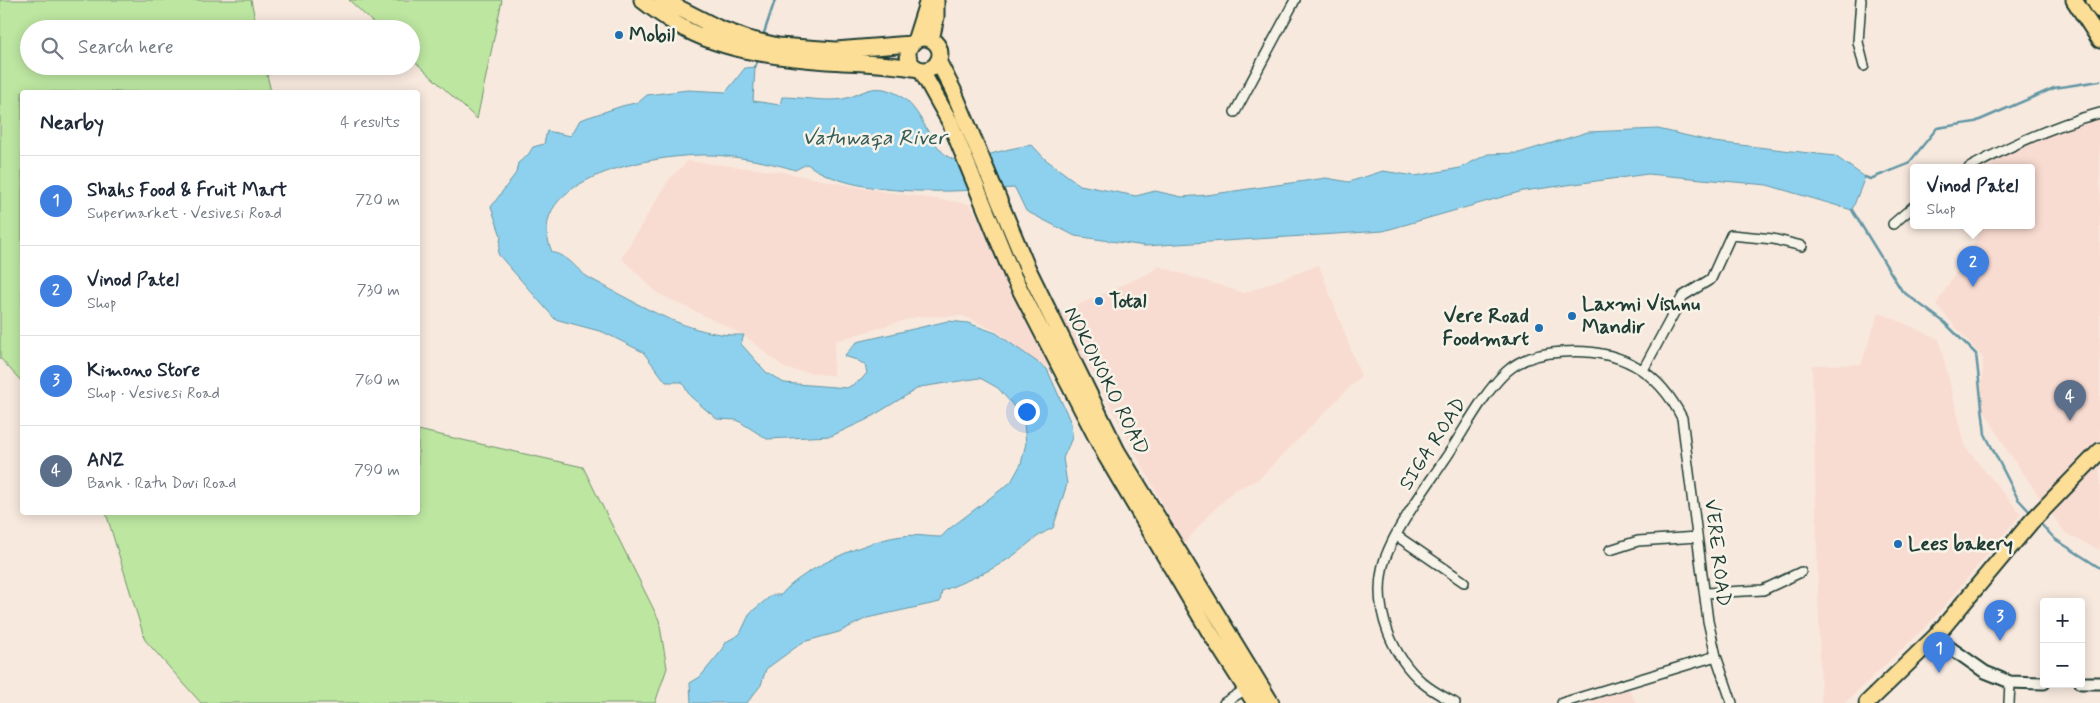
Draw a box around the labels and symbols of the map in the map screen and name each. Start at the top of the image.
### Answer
place label: Mobil [629,22,675,49]
marker: Mobil [613,29,625,41]
water label: Vatuwaqa River [802,124,949,152]
pin: 2 [1957,246,1989,287]
place label: Total [1109,288,1147,315]
place label: Laxmi Vishnu Mandir [1582,291,1700,341]
marker: Total [1093,295,1105,307]
street label: NOKONOKO ROAD [1057,302,1155,460]
place label: Vere Road Foodmart [1443,303,1530,353]
marker: Laxmi Vishnu Mandir [1566,310,1578,322]
marker: Vere Road Foodmart [1533,322,1545,334]
pin: 4 [2054,380,2086,421]
street label: SIGA ROAD [1393,392,1473,496]
your location [1014,399,1040,425]
street label: VERE ROAD [1697,498,1737,608]
place label: Lees bakery [1908,531,2013,558]
marker: Lees bakery [1892,538,1904,550]
pin: 3 [1984,600,2016,641]
pin: 1 [1923,632,1955,673]

